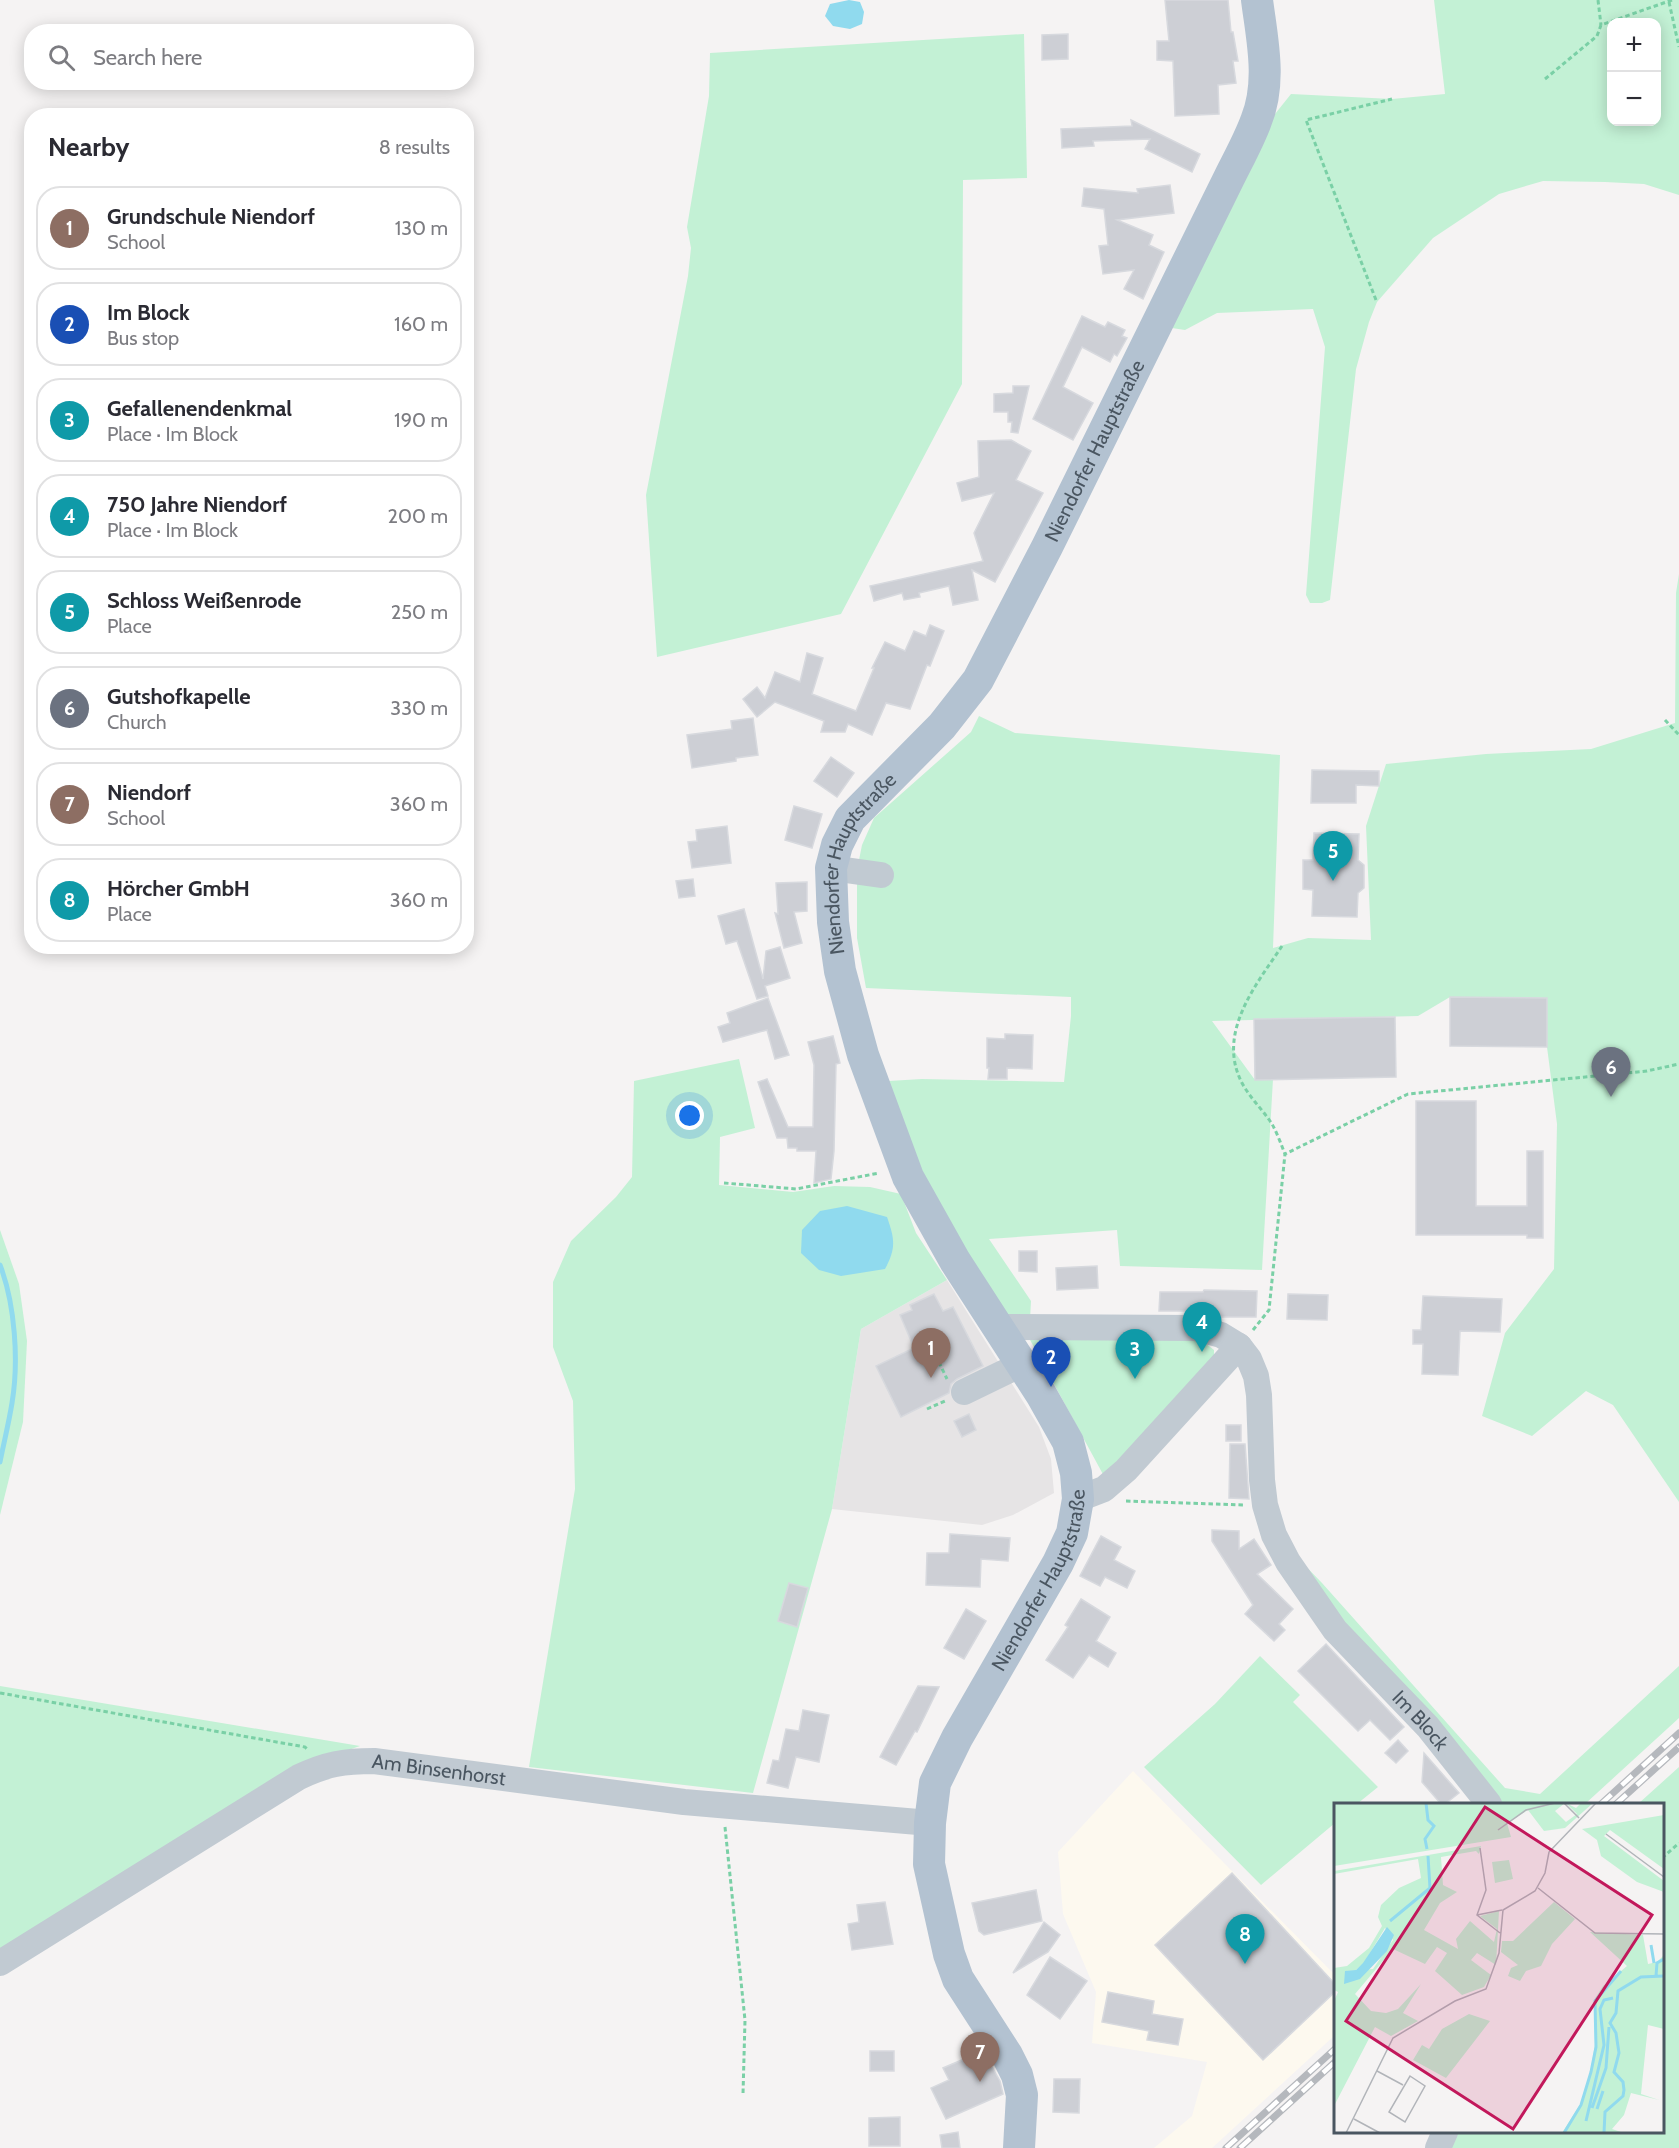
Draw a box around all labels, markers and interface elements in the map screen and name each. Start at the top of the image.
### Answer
map controls [1607,18,1661,126]
button: + [1607,18,1661,72]
search box [24,24,474,90]
icon: search [45,41,78,74]
text: Search here [93,44,202,71]
button: − [1607,72,1661,126]
text: Nearby [48,131,129,163]
text: 8 results [379,135,450,159]
text: Grundschule Niendorf [107,203,315,230]
text: 1 [66,216,73,240]
text: 130 m [395,216,448,240]
text: School [107,230,165,254]
text: Im Block [107,299,190,326]
text: 2 [64,312,75,336]
text: 160 m [394,312,448,336]
text: Bus stop [107,326,179,350]
street label: Niendorfer Hauptstraße [1040,356,1149,546]
text: Gefallenendenkmal [107,395,292,422]
text: 3 [64,408,75,432]
text: 190 m [394,408,448,432]
text: Place · Im Block [107,422,238,446]
text: 750 Jahre Niendorf [107,491,287,518]
text: 4 [63,504,76,528]
text: 200 m [388,504,448,528]
text: Place · Im Block [107,518,238,542]
text: Schloss Weißenrode [107,587,301,614]
text: 5 [64,600,75,624]
text: 250 m [391,600,448,624]
text: Place [107,614,152,638]
text: Gutshofkapelle [107,683,251,710]
text: 6 [64,696,75,720]
text: 330 m [390,696,448,720]
text: Church [107,710,167,734]
street label: Niendorfer Hauptstraße [819,768,901,956]
text: Niendorf [107,779,191,806]
text: 7 [64,792,75,816]
text: 360 m [390,792,448,816]
text: School [107,806,165,830]
pin: 5 [1314,832,1352,881]
text: Hörcher GmbH [107,875,250,902]
text: 8 [63,888,76,912]
text: 360 m [390,888,448,912]
text: Place [107,902,152,926]
pin: 6 [1592,1048,1630,1097]
your location [675,1101,704,1130]
pin: 4 [1182,1302,1222,1352]
pin: 1 [912,1328,950,1378]
pin: 3 [1116,1330,1154,1379]
pin: 2 [1032,1338,1070,1387]
street label: Niendorfer Hauptstraße [986,1489,1090,1675]
street label: Im Block [1387,1685,1454,1755]
street label: Am Binsenhorst [371,1749,507,1790]
inset map [1334,1803,1664,2133]
pin: 8 [1226,1914,1264,1964]
pin: 7 [960,2032,1000,2082]

